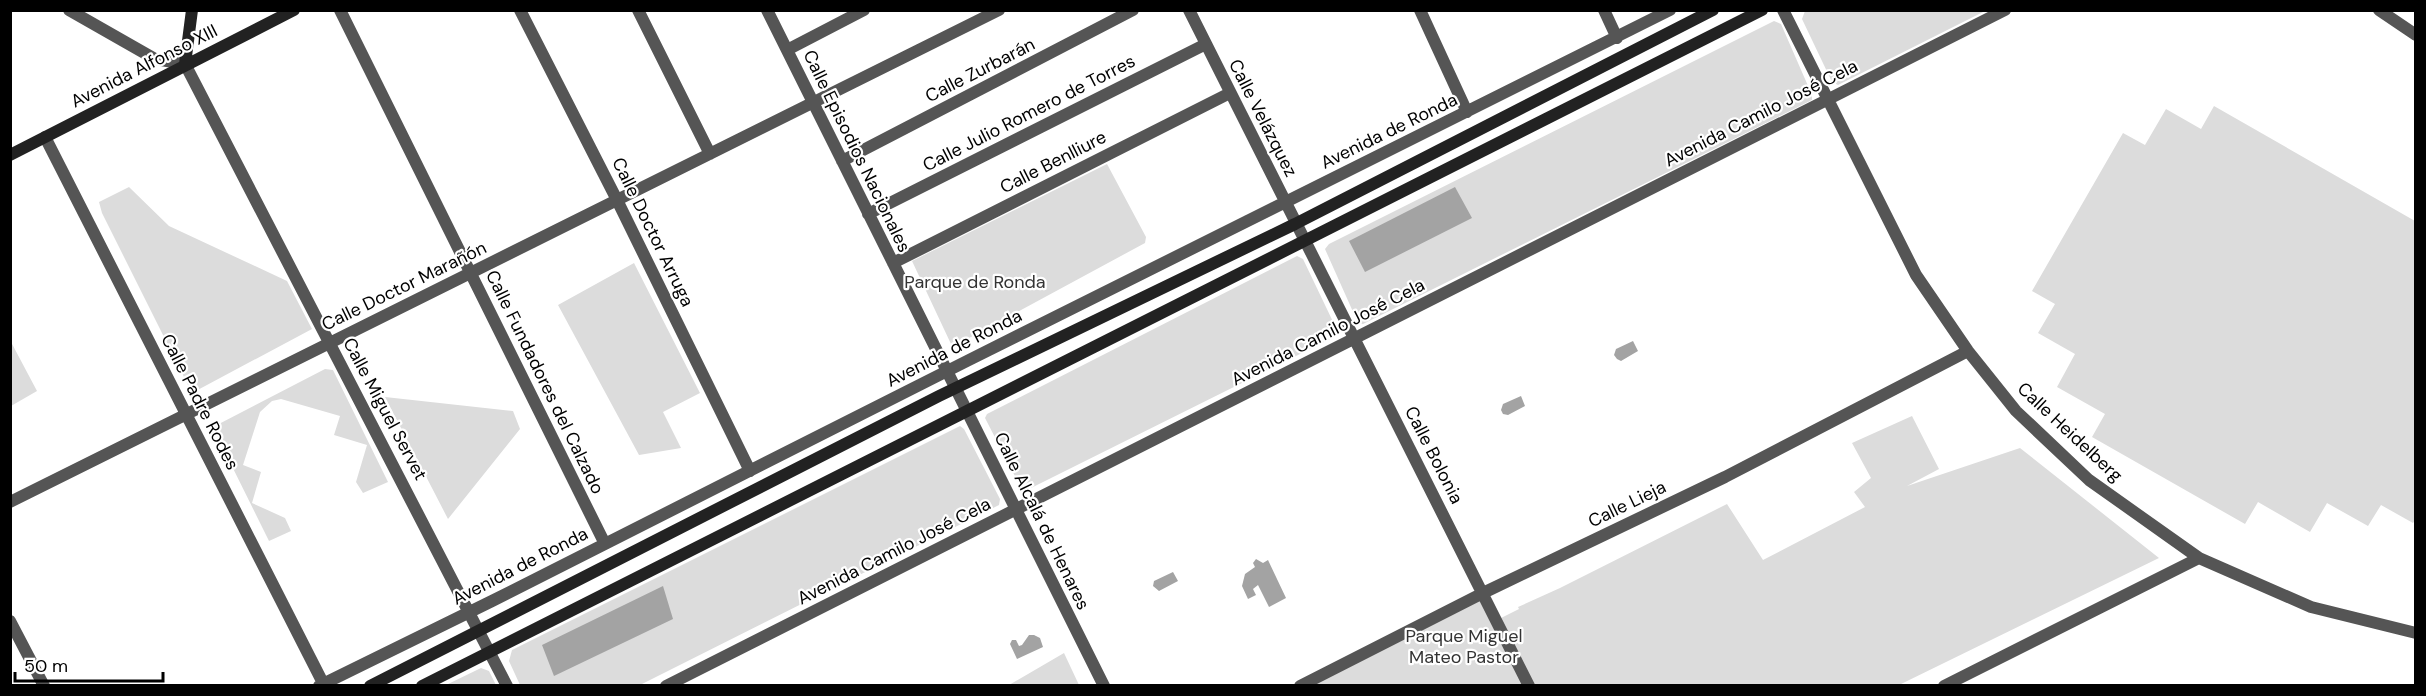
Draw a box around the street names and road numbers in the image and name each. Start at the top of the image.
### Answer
street label: Avenida Alfonso XIII [67,19,221,113]
street label: Calle Zurbarán [921,32,1039,108]
street label: Calle Episodios Nacionales [798,46,916,256]
street label: Calle Julio Romero de Torres [919,49,1139,177]
street label: Avenida Camilo José Cela [1660,54,1862,172]
street label: Calle Velázquez [1223,55,1303,181]
street label: Avenida de Ronda [1317,87,1461,175]
street label: Calle Benlliure [996,125,1110,199]
street label: Calle Doctor Arruga [606,153,700,311]
street label: Calle Doctor Marañón [318,236,490,336]
street label: Calle Fundadores del Calzado [480,266,610,498]
street label: Avenida Camilo José Cela [1227,273,1429,391]
street label: Avenida de Ronda [882,303,1026,393]
street label: Calle Padre Rodes [155,330,245,474]
street label: Calle Miguel Servet [337,334,433,484]
street label: Calle Heidelberg [2012,377,2128,487]
street label: Calle Bolonia [1399,402,1469,508]
street label: Calle Alcalá de Henares [989,428,1095,614]
street label: Calle Lieja [1584,475,1670,533]
street label: Avenida Camilo José Cela [793,492,995,610]
street label: Avenida de Ronda [448,521,592,611]

